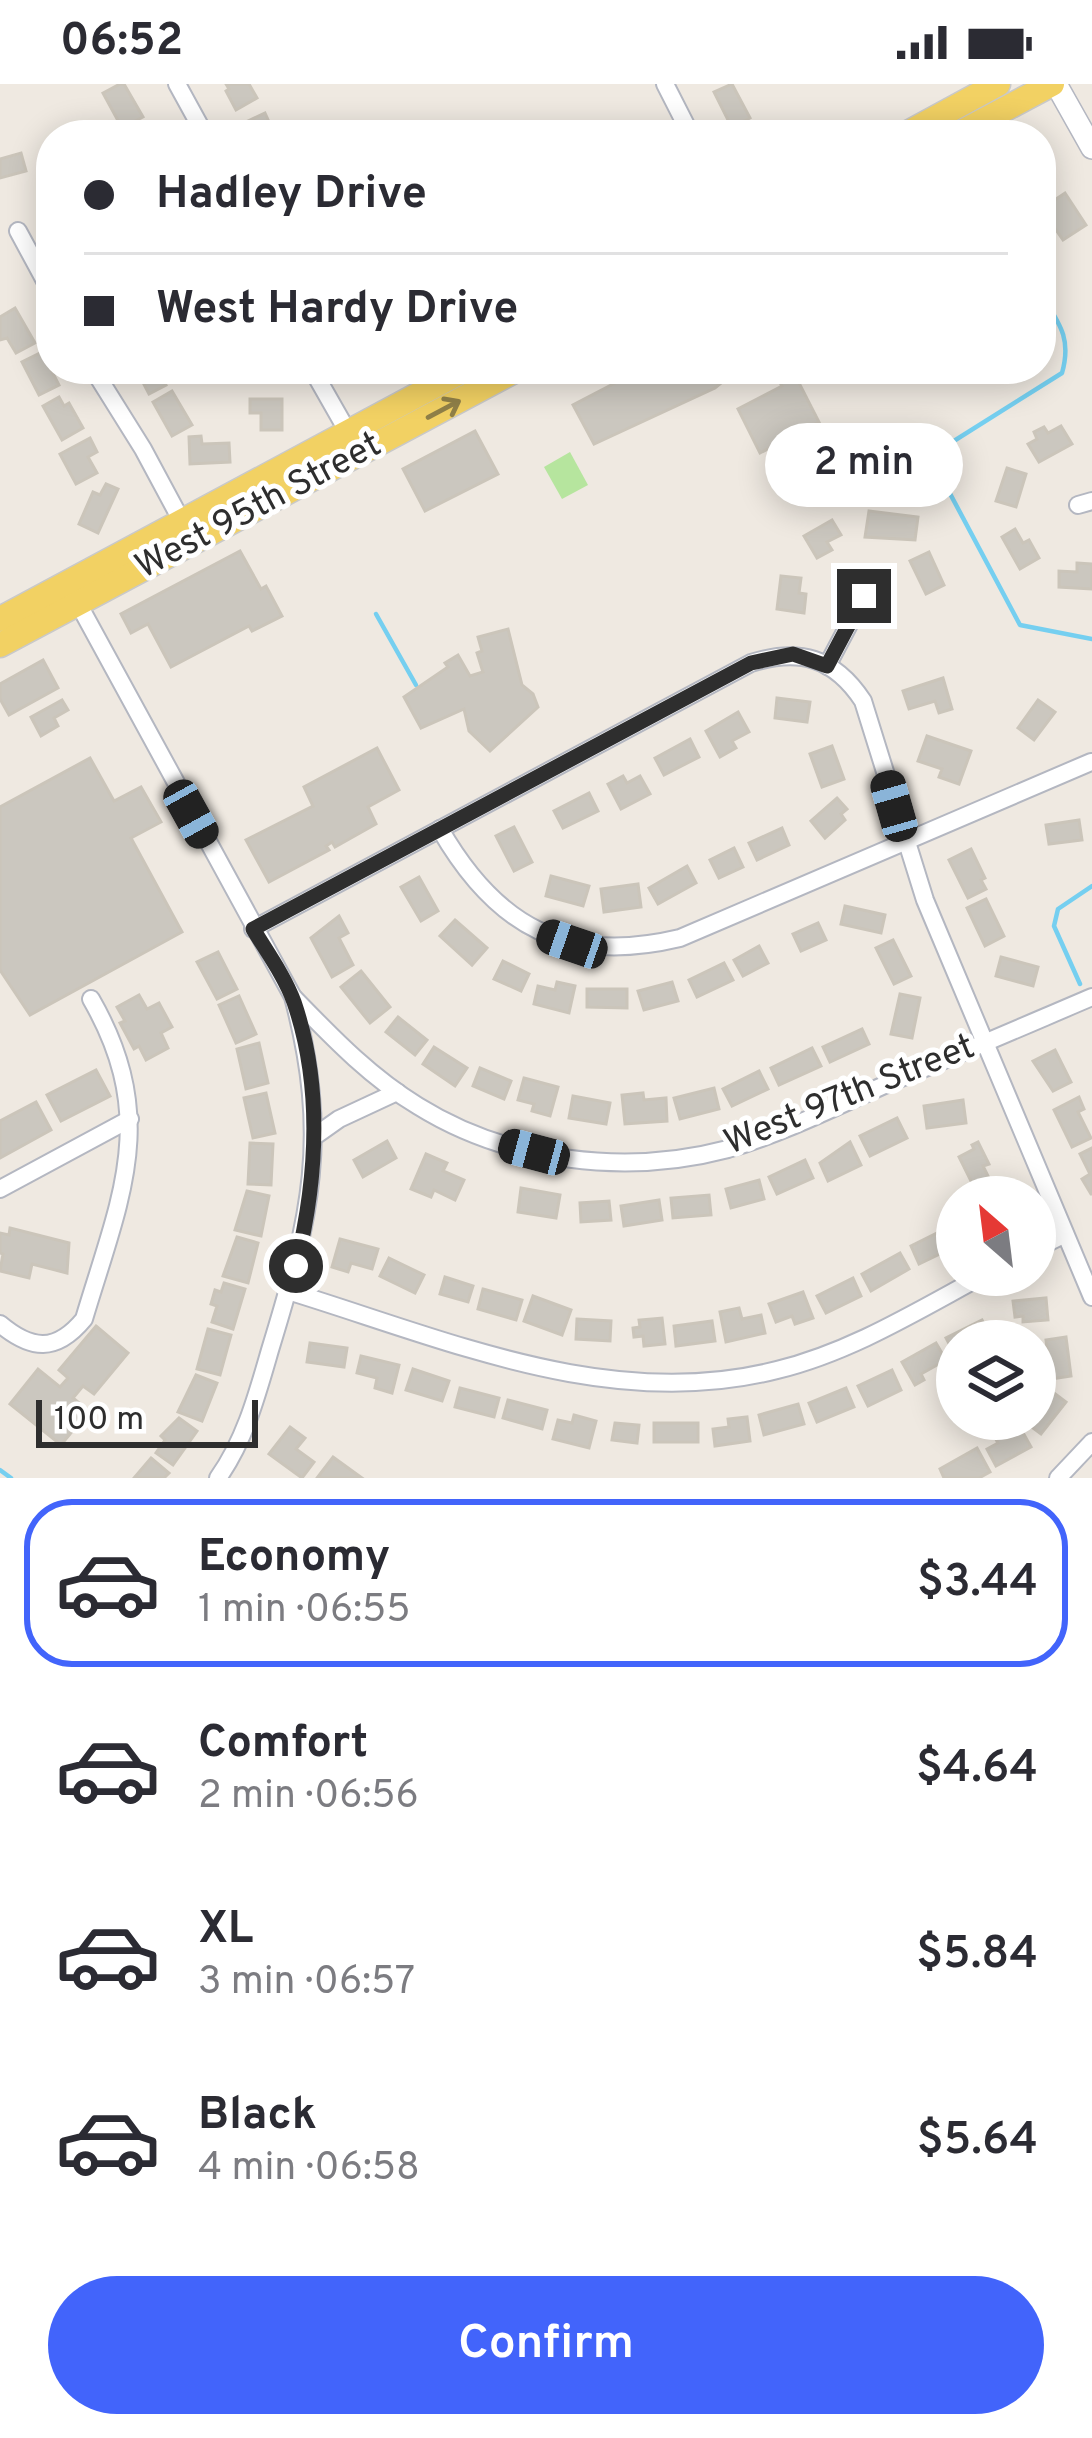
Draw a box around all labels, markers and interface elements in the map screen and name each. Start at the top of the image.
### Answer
text: 06:52 [60,14,183,71]
text: Hadley Drive [156,167,427,224]
text: West Hardy Drive [156,282,518,339]
one-way arrow [426,397,461,420]
callout: 2 min [765,422,963,506]
street label: West 95th Street [128,423,390,591]
text: 2 min [814,440,914,489]
route end [837,569,891,623]
car [867,766,921,846]
car [158,774,224,854]
car [532,915,612,973]
street label: West 97th Street [718,1025,982,1167]
car [495,1125,573,1179]
north arrow [936,1176,1056,1296]
map controls [936,1176,1056,1440]
route start [269,1239,323,1293]
button: layers [936,1320,1056,1440]
scale bar [36,1394,258,1447]
text: 100 m [54,1400,144,1442]
icon: car [54,1529,162,1637]
text: Economy [198,1530,390,1587]
text: $3.44 [917,1555,1038,1612]
text: 1 min · 06:55 [198,1587,410,1636]
icon: car [54,1715,162,1823]
text: Comfort [198,1716,368,1773]
text: $4.64 [916,1741,1038,1798]
text: 2 min · 06:56 [198,1773,419,1822]
icon: car [54,1901,162,2009]
text: XL [198,1902,253,1959]
text: $5.84 [916,1927,1038,1984]
text: 3 min · 06:57 [198,1959,415,2008]
icon: car [54,2087,162,2195]
text: Black [198,2088,317,2145]
text: $5.64 [917,2113,1038,2170]
text: 4 min · 06:58 [198,2145,420,2194]
button: Confirm [48,2276,1044,2414]

